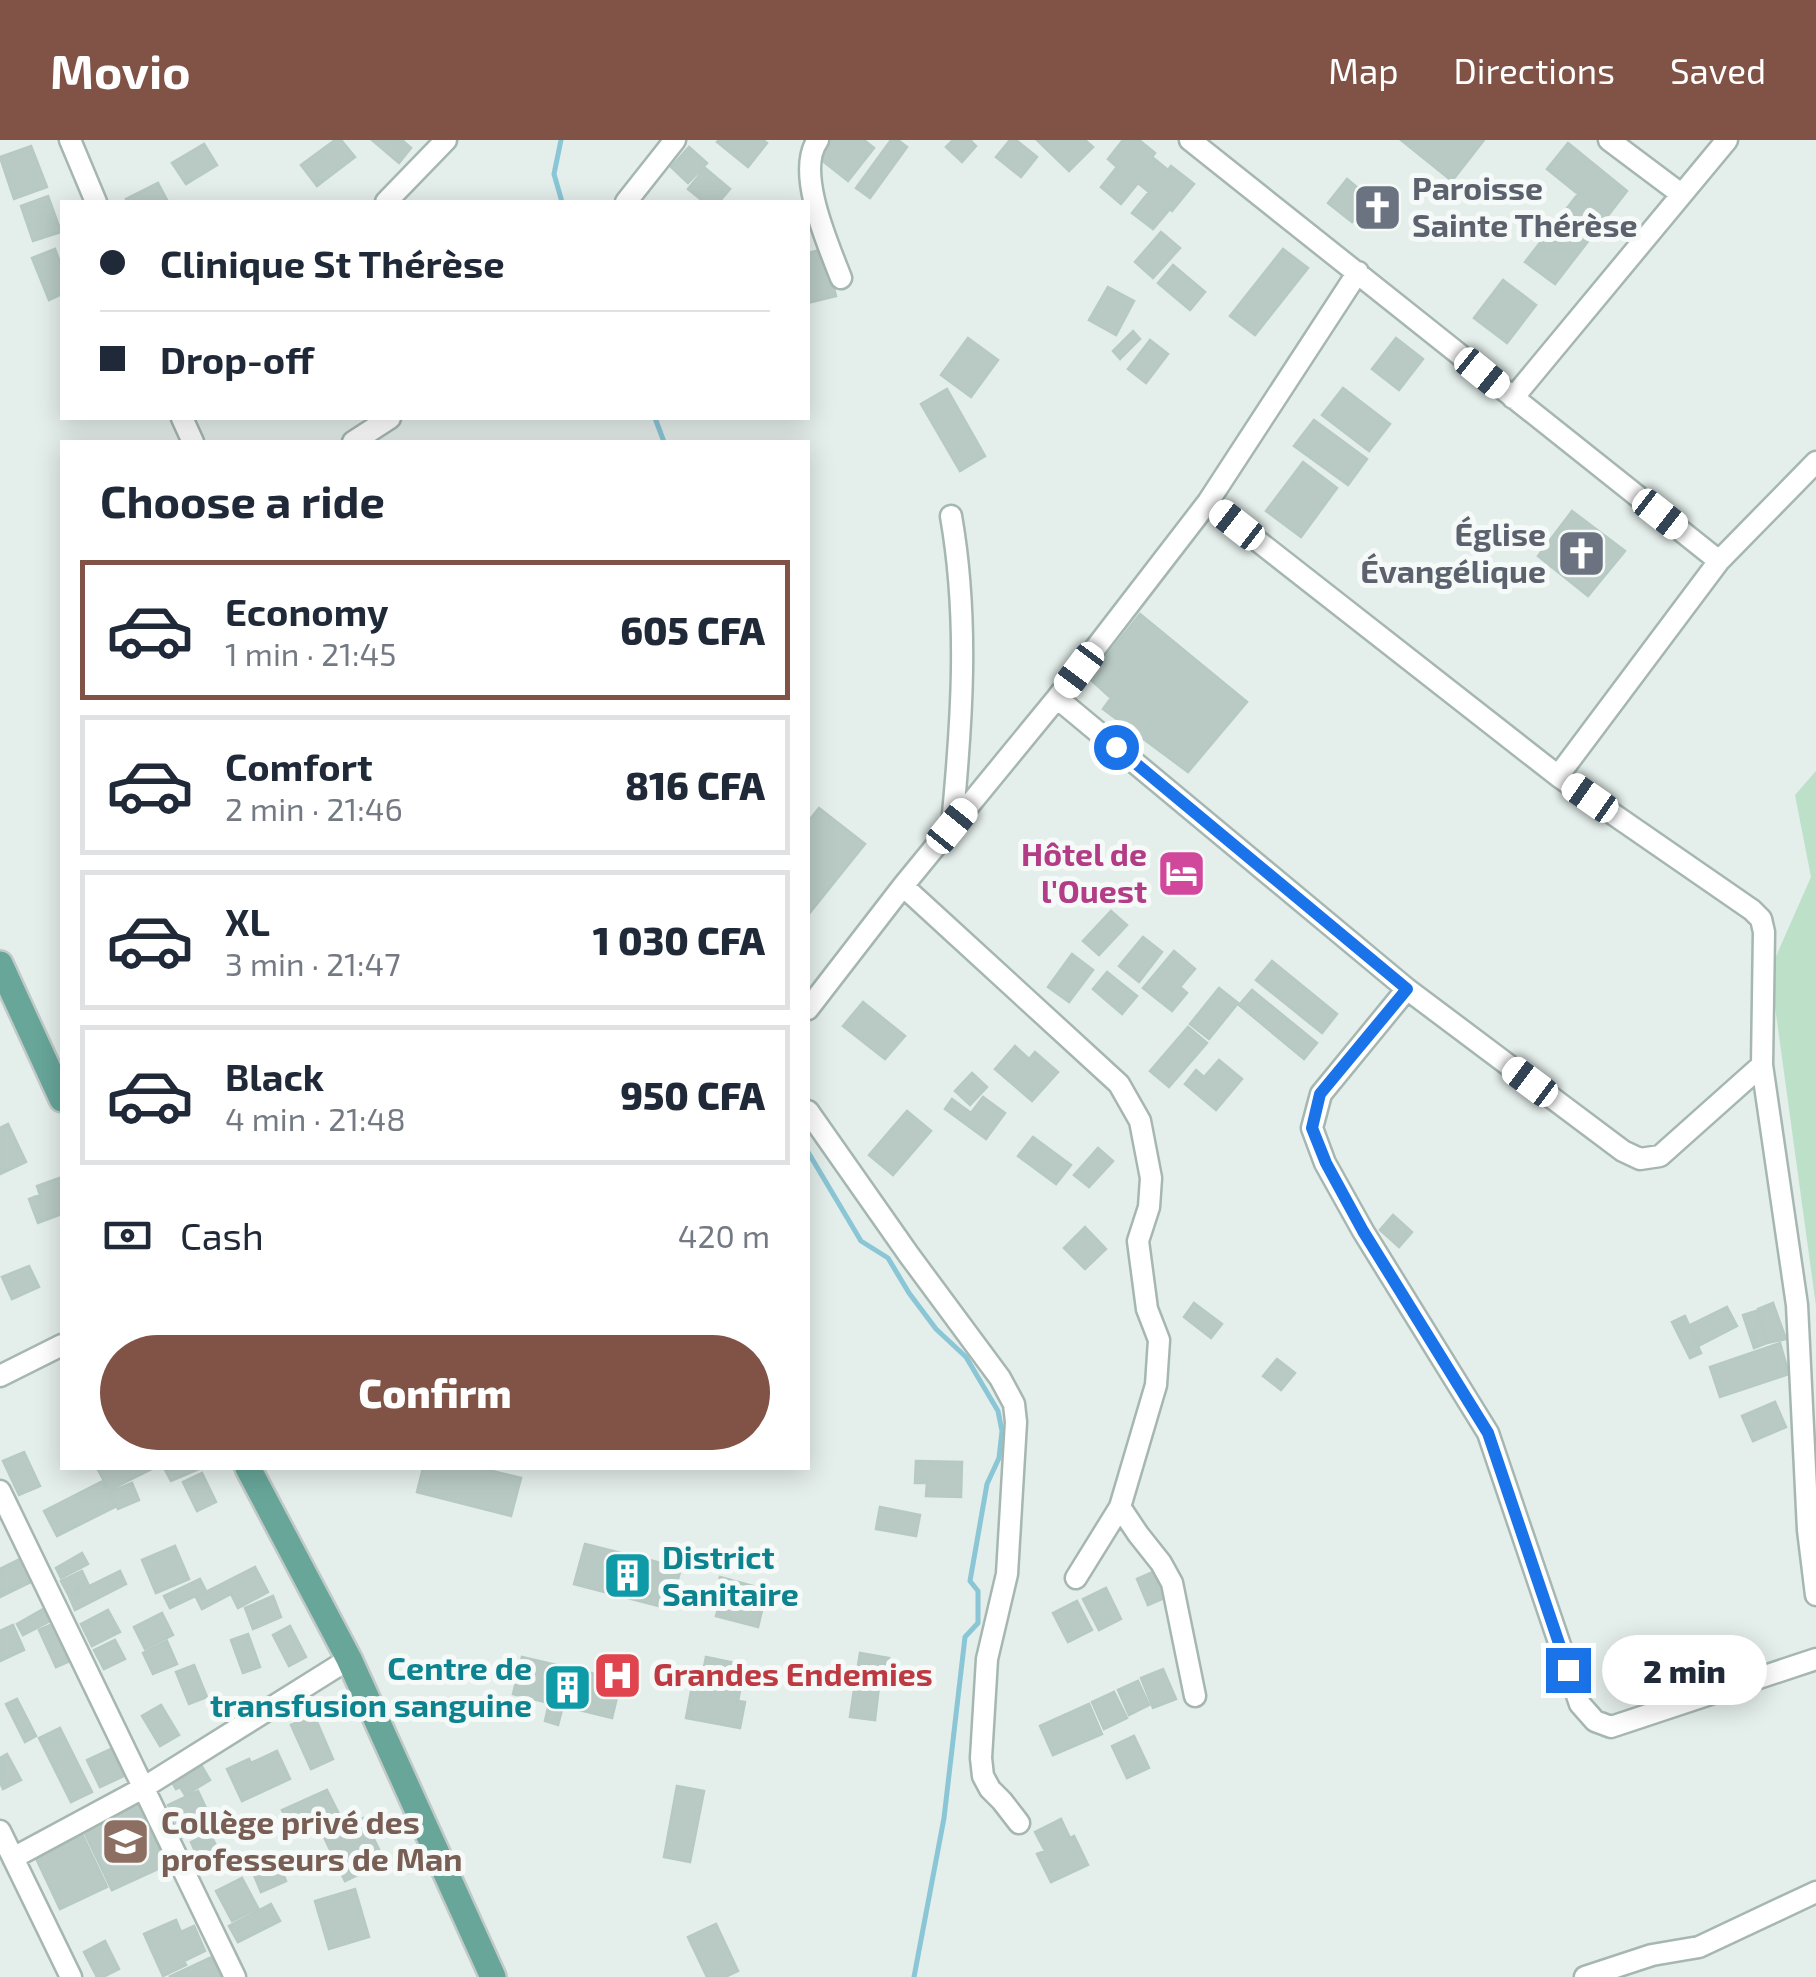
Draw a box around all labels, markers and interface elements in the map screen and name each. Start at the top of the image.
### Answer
text: Movio [50,41,191,99]
text: Map [1328,49,1399,91]
text: Directions [1454,49,1615,91]
text: Saved [1670,49,1766,91]
place label: Paroisse Sainte Thérèse [1412,168,1637,243]
church icon: Paroisse Sainte Thérèse [1351,181,1403,233]
text: Clinique St Thérèse [160,240,505,286]
text: Drop-off [160,336,314,382]
car [1449,342,1515,404]
text: Choose a ride [100,473,385,527]
car [1627,484,1693,544]
car [1204,495,1270,555]
place label: Église Évangélique [1360,514,1546,589]
church icon: Église Évangélique [1555,527,1607,579]
icon: car [105,585,195,675]
text: Economy [225,588,389,634]
text: 605 CFA [620,607,765,653]
text: 1 min · 21:45 [225,634,396,672]
car [1049,637,1109,703]
route start [1094,725,1139,770]
icon: car [105,740,195,830]
text: Comfort [225,743,373,789]
text: 816 CFA [625,762,765,808]
car [1557,769,1623,827]
text: 2 min · 21:46 [225,789,403,827]
car [921,793,983,859]
place label: Hôtel de l'Ouest [1021,834,1147,909]
hotel icon: Hôtel de l'Ouest [1156,847,1208,899]
icon: car [105,895,195,985]
text: XL [225,898,270,944]
text: 1 030 CFA [593,917,765,963]
text: 3 min · 21:47 [225,944,401,982]
icon: car [105,1050,195,1140]
car [1497,1052,1563,1112]
text: Black [225,1053,324,1099]
text: 950 CFA [620,1072,765,1118]
text: 4 min · 21:48 [225,1099,406,1137]
icon: cash [100,1208,155,1263]
text: Cash [180,1212,264,1258]
text: 420 m [678,1216,770,1254]
button: Confirm [100,1335,770,1450]
place label: District Sanitaire [662,1537,799,1612]
building icon: District Sanitaire [601,1550,653,1602]
callout: 2 min [1603,1635,1768,1705]
place label: Centre de transfusion sanguine [210,1648,532,1723]
route end [1546,1648,1591,1693]
hospital icon: Grandes Endemies [592,1649,644,1701]
text: 2 min [1643,1651,1726,1689]
place label: Grandes Endemies [653,1654,933,1692]
building icon: Centre de transfusion sanguine [541,1661,593,1713]
place label: Collège privé des professeurs de Man [161,1802,463,1877]
school or university icon: Collège privé des professeurs de Man [100,1815,152,1867]

